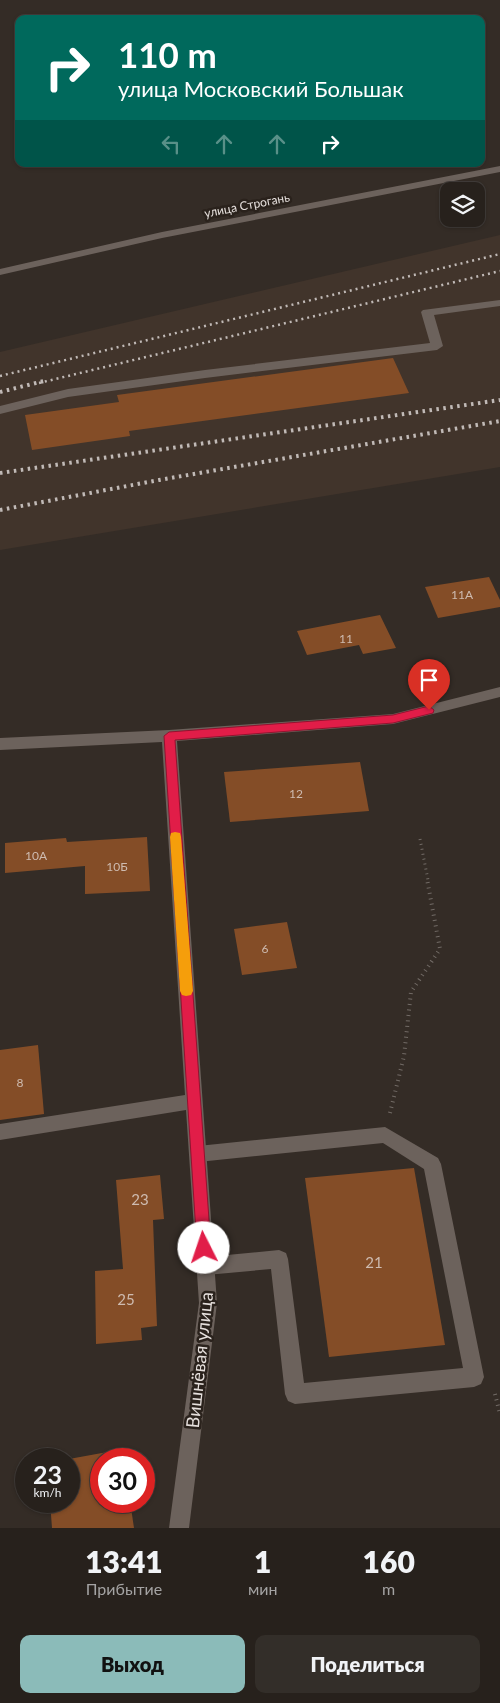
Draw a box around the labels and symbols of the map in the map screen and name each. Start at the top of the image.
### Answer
street label: улица Строгань [203,189,291,221]
house number: 11А [451,587,474,602]
house number: 11 [339,631,353,646]
pin [408,659,450,710]
house number: 12 [289,786,303,801]
house number: 10А [25,848,48,863]
house number: 10Б [106,859,128,874]
house number: 6 [262,941,269,956]
house number: 8 [17,1075,24,1090]
house number: 23 [131,1190,149,1208]
position arrow [177,1221,229,1273]
house number: 21 [365,1253,383,1271]
house number: 25 [117,1290,135,1308]
street label: Вишнёвая улица [181,1291,217,1429]
speed limit sign: 30 [90,1448,155,1513]

